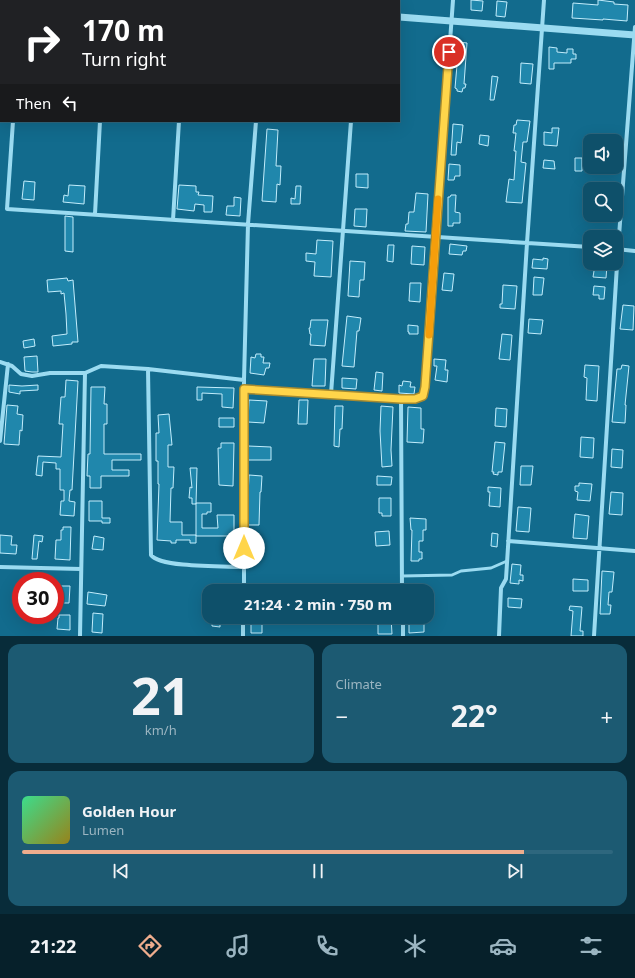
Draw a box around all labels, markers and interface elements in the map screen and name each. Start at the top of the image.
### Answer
text: 170 m [82,11,165,49]
icon: right [16,16,68,68]
pin [432,35,466,69]
icon: arrive [438,41,460,63]
text: Turn right [82,47,166,71]
icon: left [59,92,81,114]
text: Then [16,93,51,113]
map controls [583,134,623,270]
button: sound [583,134,623,174]
button: search [583,182,623,222]
button: layers [583,230,623,270]
position arrow [223,527,265,569]
speed limit sign: 30 [12,572,64,624]
text: 21:24 · 2 min · 750 m [244,594,392,614]
text: 21 [131,659,191,730]
text: Climate [336,675,382,693]
text: 22° [451,695,498,736]
text: − [336,701,348,731]
text: + [600,701,613,731]
text: km/h [145,721,177,739]
text: Golden Hour [82,801,176,821]
text: Lumen [82,821,124,839]
icon: previous [110,860,132,882]
icon: pause [307,860,329,882]
icon: next [504,860,526,882]
icon: directions [136,932,164,960]
icon: music [224,932,252,960]
icon: phone [313,932,341,960]
icon: climate [401,932,429,960]
icon: car [489,932,517,960]
icon: filters [577,932,605,960]
text: 21:22 [30,934,76,958]

